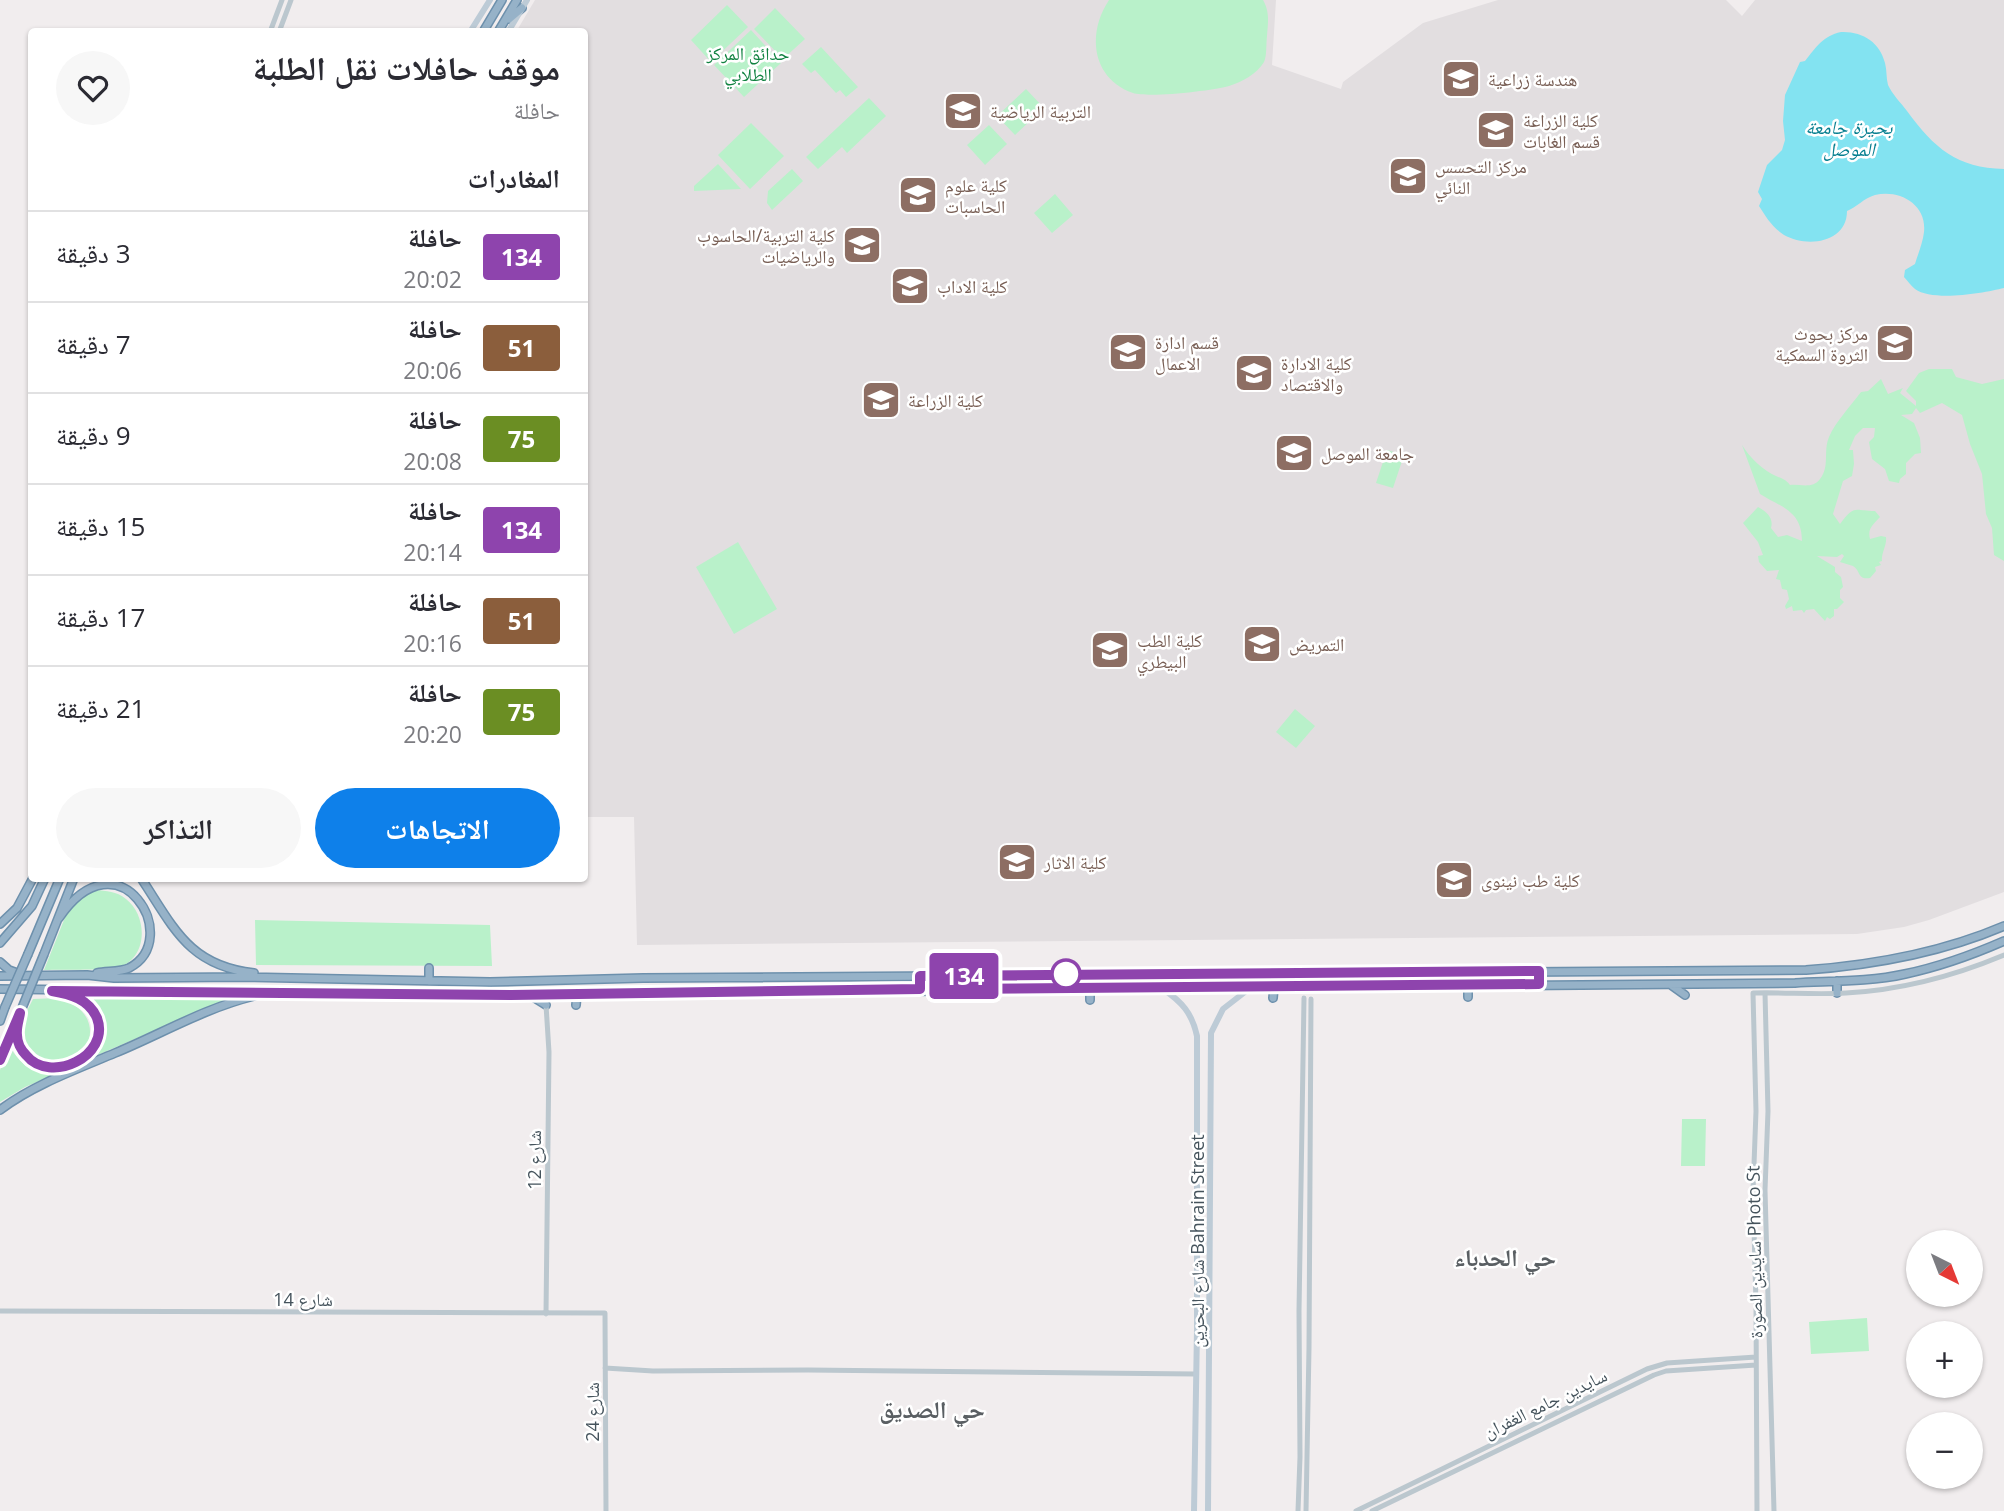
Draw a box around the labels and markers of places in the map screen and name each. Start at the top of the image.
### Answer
school or university icon: هندسة زراعية [1440,58,1482,100]
place label: هندسة زراعية [1488,67,1577,91]
school or university icon: التربية الرياضية [942,90,984,132]
place label: التربية الرياضية [990,99,1091,123]
place label: كلية الزراعة قسم الغابات [1523,108,1600,154]
school or university icon: كلية الزراعة قسم الغابات [1475,109,1517,151]
place label: مركز التحسس النائي [1435,154,1527,203]
school or university icon: مركز التحسس النائي [1387,155,1429,197]
place label: كلية علوم الحاسبات [945,173,1007,218]
school or university icon: كلية علوم الحاسبات [897,174,939,216]
place label: كلية التربية/الحاسوب والرياضيات [697,223,836,268]
school or university icon: كلية التربية/الحاسوب والرياضيات [841,224,883,266]
school or university icon: كلية الاداب [889,265,931,307]
place label: كلية الاداب [937,274,1008,298]
place label: مركز بحوث الثروة السمكية [1775,321,1868,366]
school or university icon: مركز بحوث الثروة السمكية [1874,322,1916,364]
place label: قسم ادارة الاعمال [1155,330,1219,375]
school or university icon: قسم ادارة الاعمال [1107,331,1149,373]
place label: كلية الادارة والاقتصاد [1281,351,1352,396]
school or university icon: كلية الادارة والاقتصاد [1233,352,1275,394]
school or university icon: كلية الزراعة [860,379,902,421]
place label: كلية الزراعة [908,388,984,412]
school or university icon: جامعة الموصل [1273,432,1315,474]
place label: جامعة الموصل [1321,441,1414,465]
school or university icon: التمريض [1241,623,1283,665]
place label: كلية الطب البيطري [1137,628,1203,677]
school or university icon: كلية الطب البيطري [1089,629,1131,671]
place label: التمريض [1289,632,1344,656]
school or university icon: كلية الاثار [996,841,1038,883]
place label: كلية الاثار [1043,850,1107,874]
school or university icon: كلية طب نينوى [1433,859,1475,901]
place label: كلية طب نينوى [1481,868,1580,892]
unlabelled marker [1051,959,1081,989]

